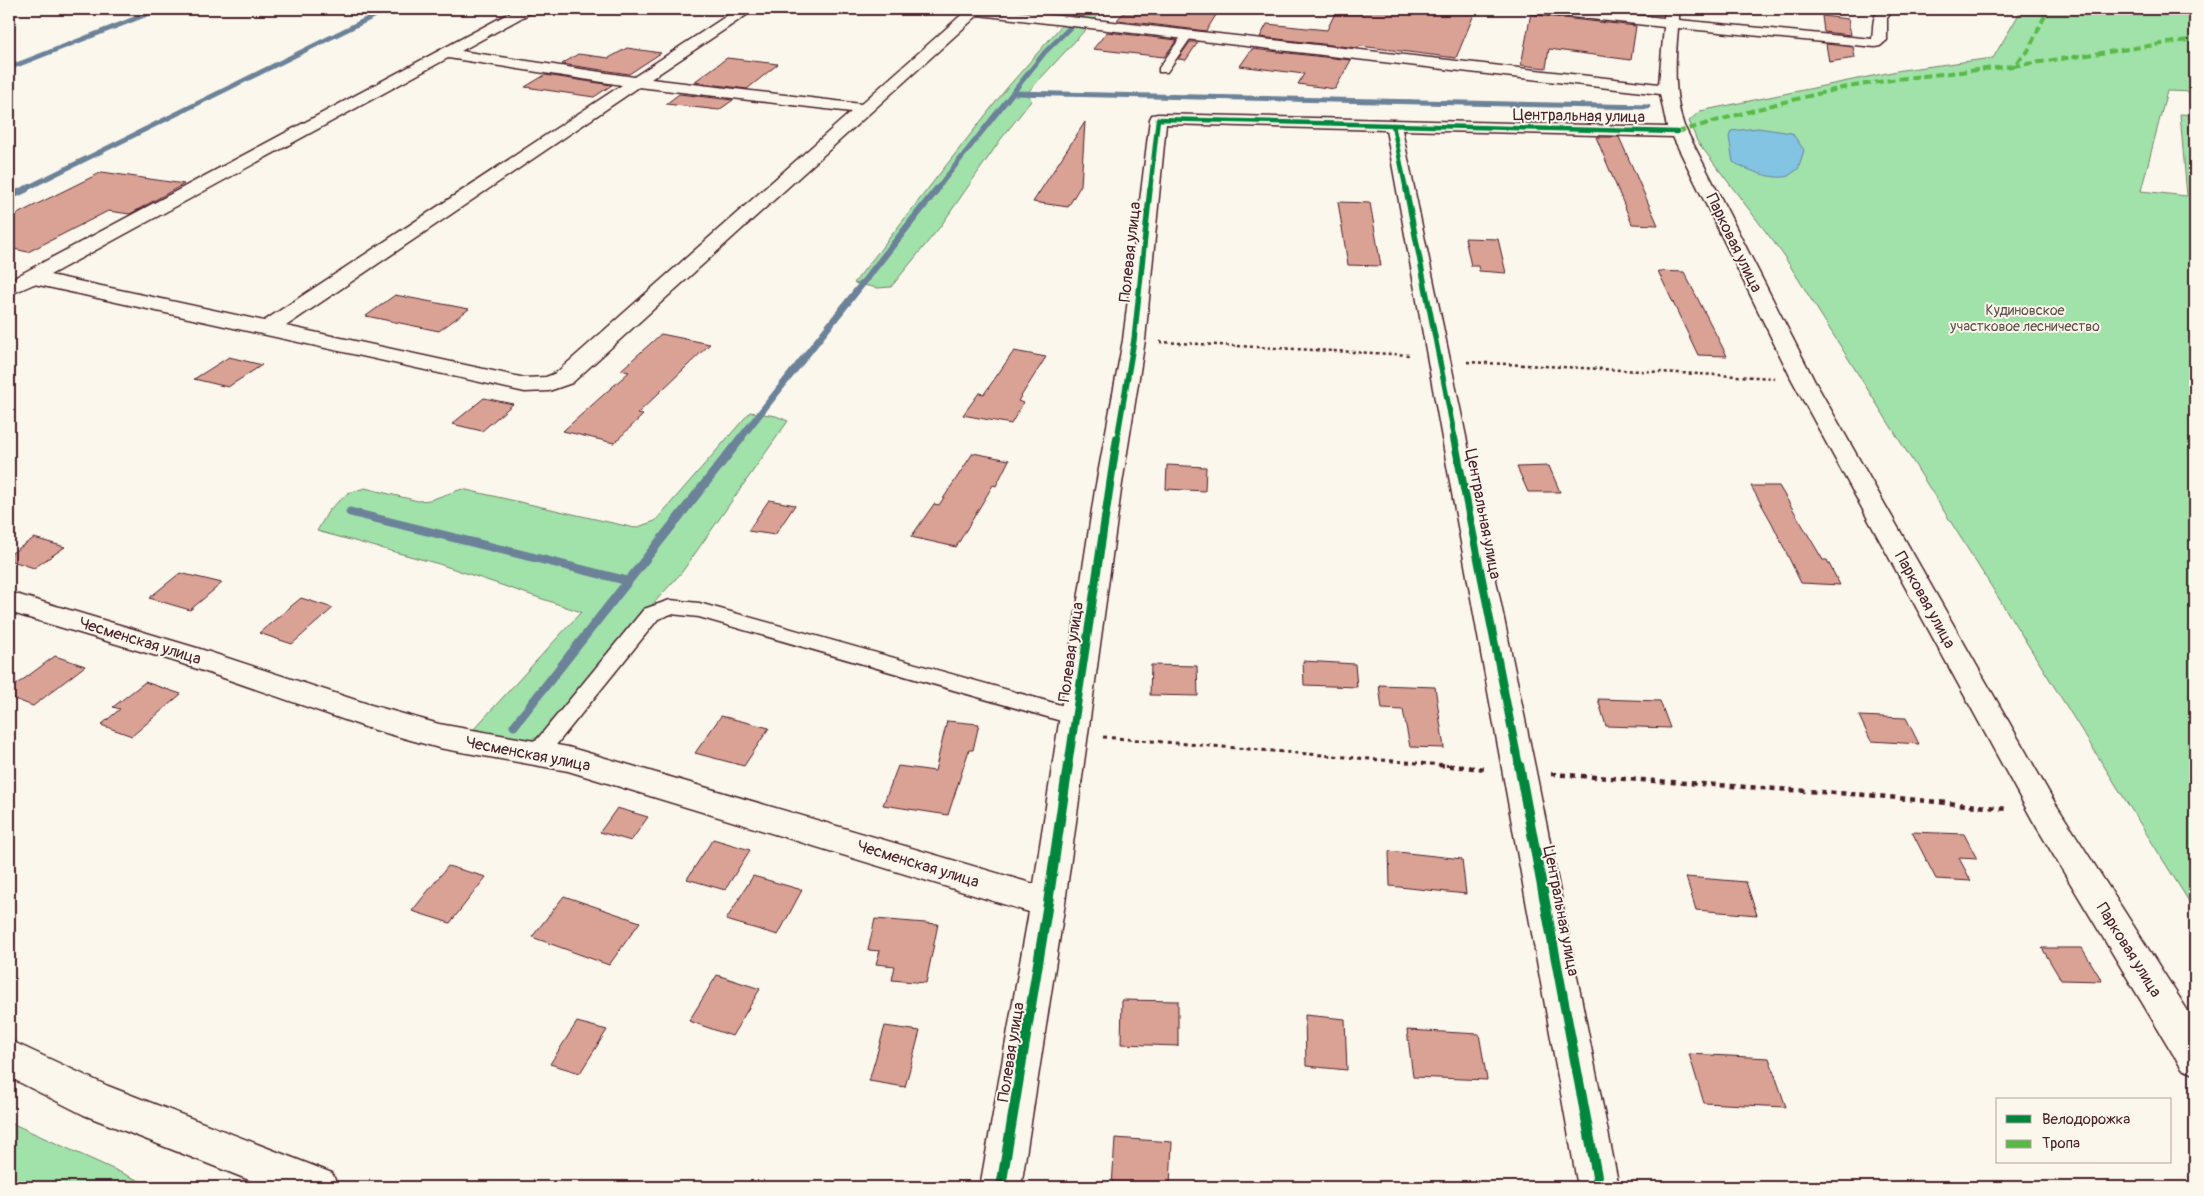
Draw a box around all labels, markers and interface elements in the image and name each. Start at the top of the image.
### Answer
street label: Центральная улица [1513,105,1645,127]
street label: Парковая улица [1701,190,1767,296]
street label: Полевая улица [1115,201,1145,303]
park label: Кудиновское участковое лесничество [1949,302,2100,335]
street label: Центральная улица [1461,447,1505,581]
street label: Парковая улица [1890,548,1960,652]
street label: Полевая улица [1054,601,1088,703]
street label: Чесменская улица [76,613,204,669]
street label: Чесменская улица [464,732,592,776]
street label: Чесменская улица [854,836,982,892]
street label: Центральная улица [1539,844,1583,978]
street label: Парковая улица [2092,899,2166,1001]
street label: Полевая улица [993,1001,1029,1103]
legend [1996,1098,2172,1164]
text: Велодорожка [2042,1110,2130,1129]
text: Тропа [2042,1134,2080,1153]

